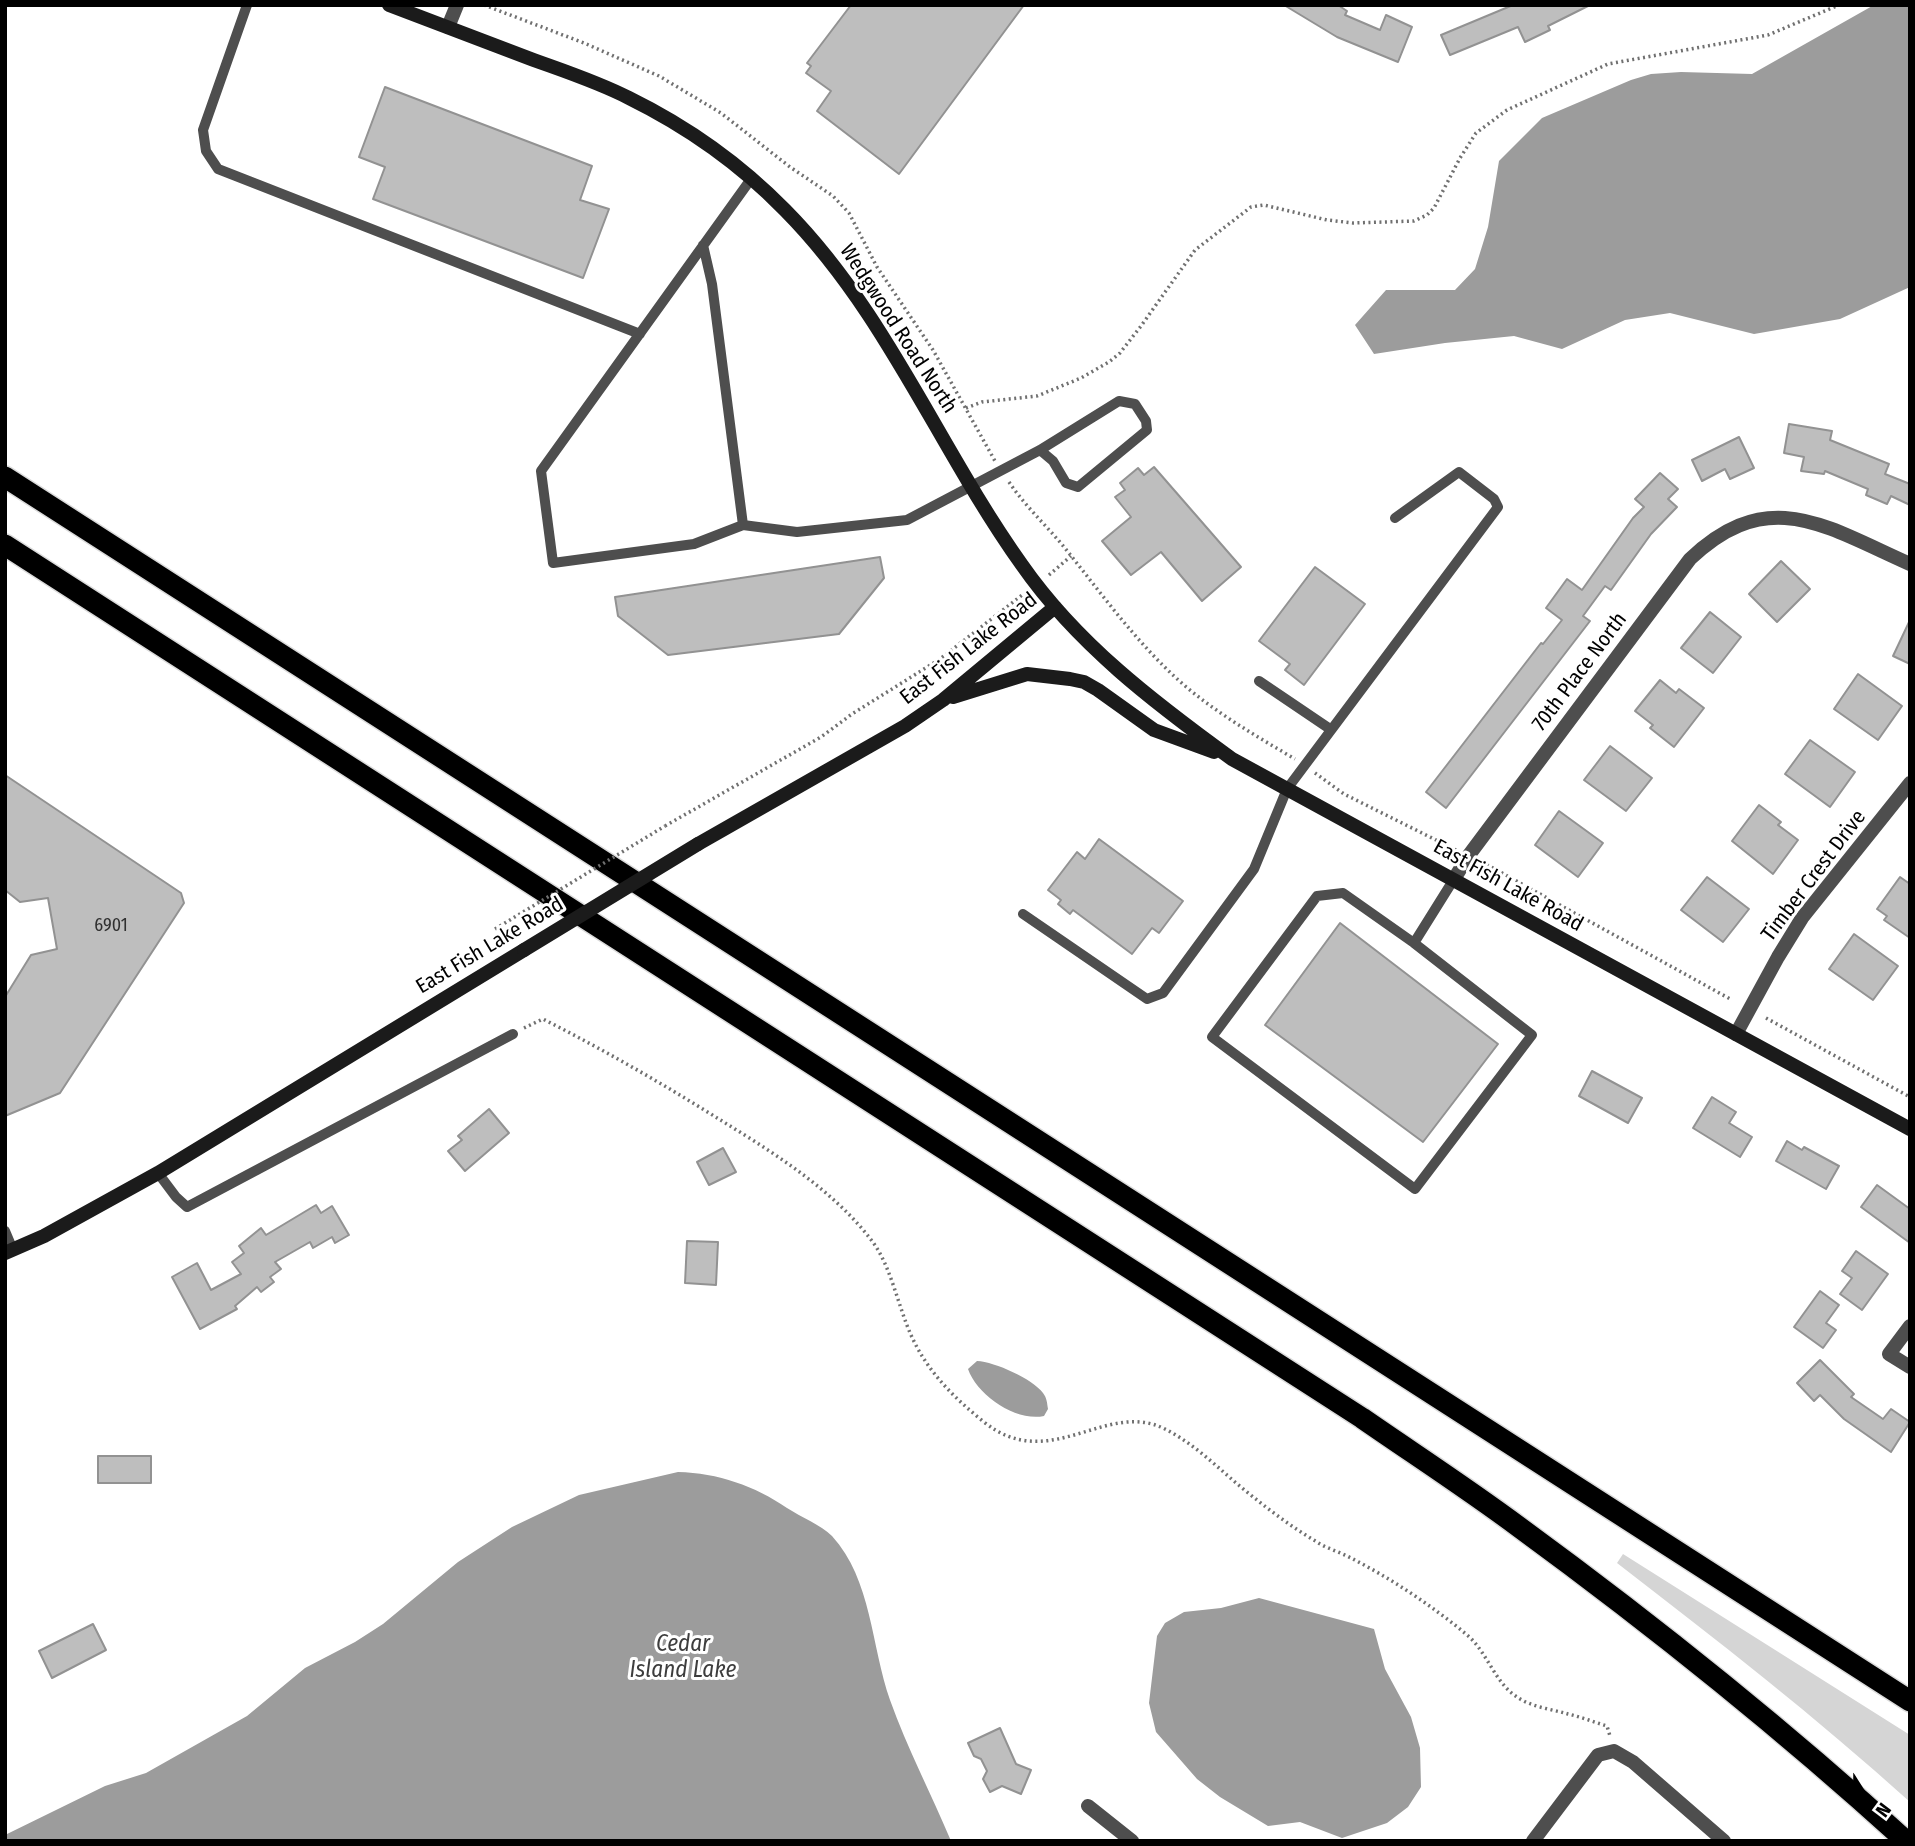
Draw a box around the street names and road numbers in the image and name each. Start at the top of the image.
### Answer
street label: Wedgwood Road North [834,240,962,418]
street label: East Fish Lake Road [895,588,1043,710]
street label: 70th Place North [1527,608,1633,736]
street label: Timber Crest Drive [1756,805,1872,947]
street label: East Fish Lake Road [1429,834,1587,938]
street label: East Fish Lake Road [412,892,568,1000]

